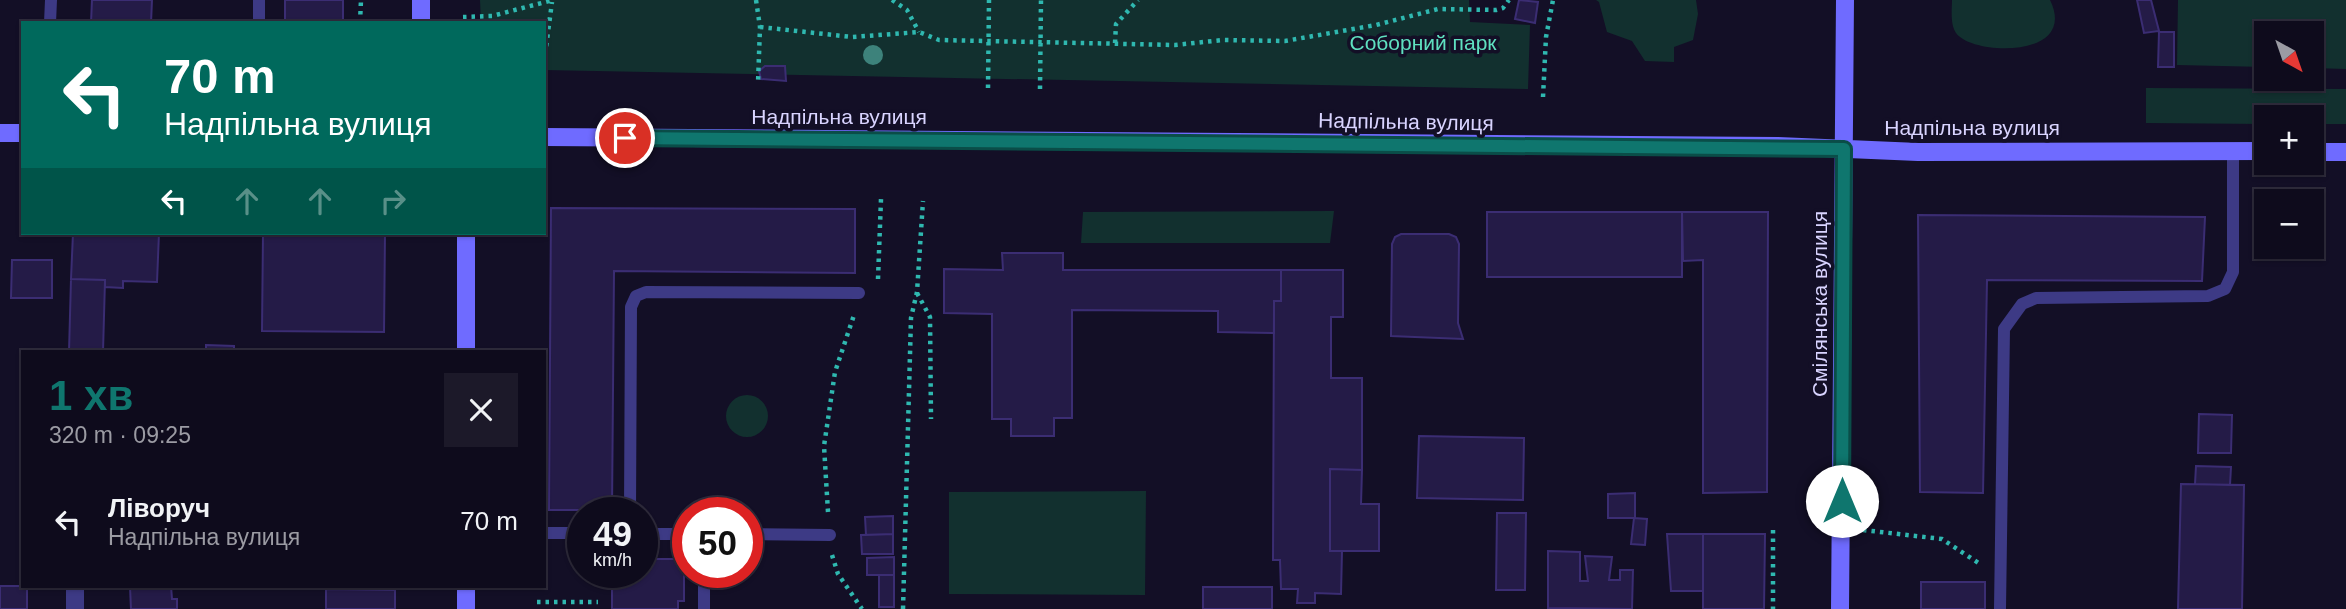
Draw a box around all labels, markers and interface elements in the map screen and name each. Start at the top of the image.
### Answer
north arrow [2254,21,2324,91]
map controls [2254,21,2324,259]
park label: Соборний парк [1349,31,1497,54]
icon: left [49,49,140,140]
text: 70 m [164,49,276,103]
street label: Надпільна вулиця [751,105,927,128]
button: + [2254,105,2324,175]
text: Надпільна вулиця [164,106,432,142]
pin [595,108,655,168]
street label: Надпільна вулиця [1318,108,1494,135]
street label: Надпільна вулиця [1884,116,2060,139]
icon: arrive [606,119,644,157]
icon: left [155,182,193,220]
icon: ahead [228,182,266,220]
icon: ahead [301,182,339,220]
icon: right [374,182,412,220]
button: − [2254,189,2324,259]
street label: Смілянська вулиця [1808,211,1831,397]
text: 1 хв [49,372,133,419]
button: close [444,373,518,447]
text: 320 m · 09:25 [49,422,191,448]
position arrow [1805,464,1879,538]
text: Ліворуч [108,493,210,523]
speed limit sign: 50 [672,497,763,588]
icon: left [49,503,87,541]
text: 70 m [460,506,518,536]
text: 49 [593,514,632,553]
text: Надпільна вулиця [108,524,300,550]
text: km/h [593,550,632,570]

